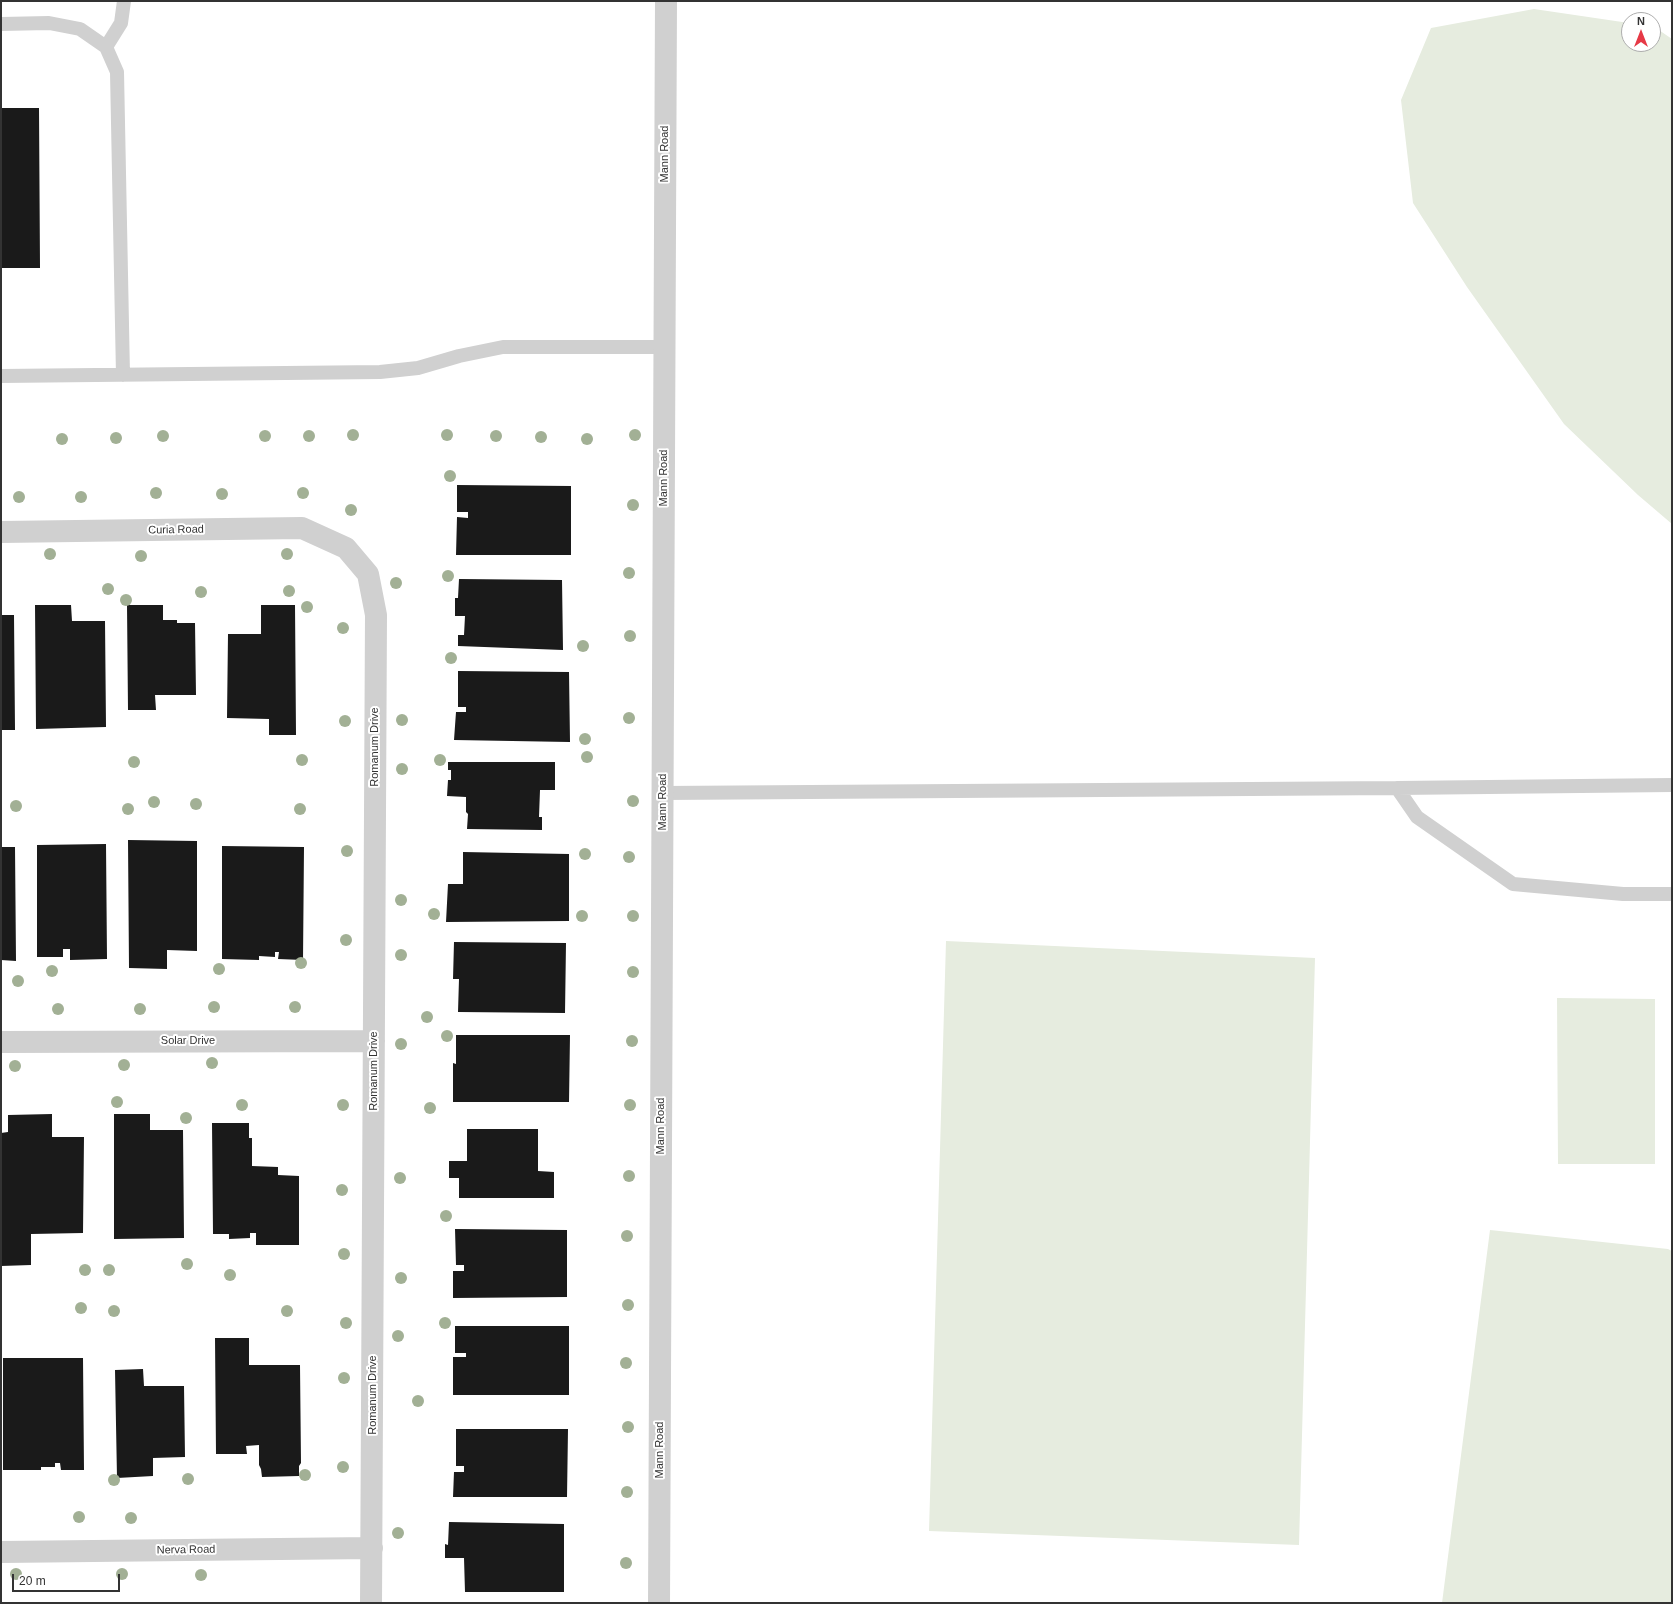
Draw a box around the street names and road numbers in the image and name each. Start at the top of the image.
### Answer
street label: Mann Road [658,126,672,182]
street label: Mann Road [657,450,671,506]
street label: Curia Road [148,523,204,537]
street label: Romanum Drive [368,707,382,787]
street label: Mann Road [656,774,670,830]
street label: Romanum Drive [367,1031,381,1111]
street label: Solar Drive [161,1034,215,1048]
street label: Mann Road [654,1098,668,1154]
street label: Romanum Drive [366,1355,380,1435]
street label: Mann Road [653,1422,667,1478]
street label: Nerva Road [157,1543,215,1557]

